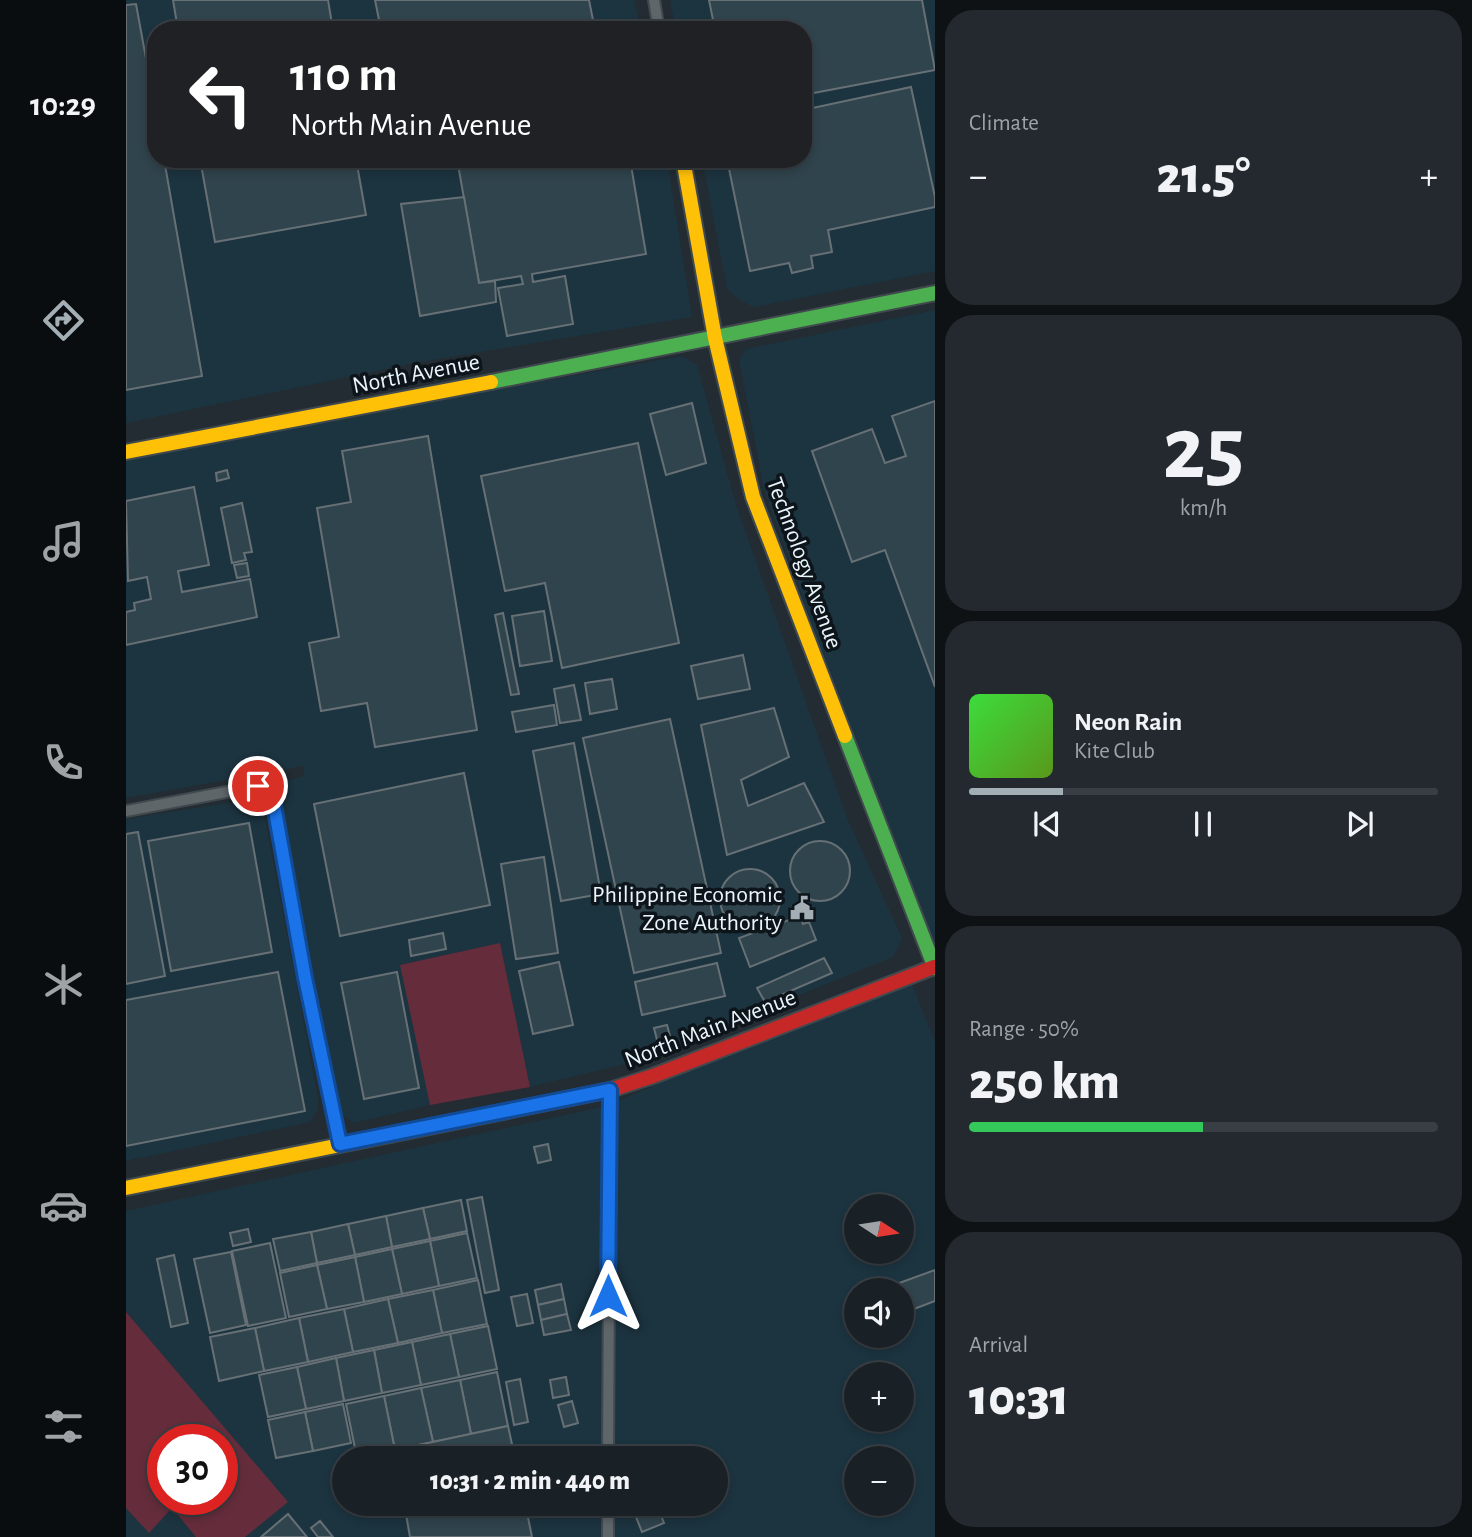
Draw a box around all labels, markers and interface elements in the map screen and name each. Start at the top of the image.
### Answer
icon: left [175,49,266,140]
text: 110 m [290,51,398,100]
text: 10:29 [30,89,96,121]
text: North Main Avenue [290,109,532,141]
text: Climate [969,112,1039,135]
text: 21.5° [1157,150,1250,202]
text: − [969,158,987,196]
text: + [1420,158,1438,196]
icon: directions [39,296,88,345]
street label: North Avenue [350,350,482,398]
text: 25 [1162,404,1245,495]
street label: Technology Avenue [762,474,846,652]
text: km/h [1180,497,1227,520]
icon: music [39,517,88,566]
text: Neon Rain [1074,709,1182,735]
icon: phone [39,738,88,787]
text: Kite Club [1074,740,1155,763]
pin [228,756,288,816]
icon: arrive [239,767,277,805]
icon: previous [1028,805,1066,843]
icon: pause [1184,805,1222,843]
icon: next [1341,805,1379,843]
place label: Philippine Economic Zone Authority [592,883,782,935]
public building icon: Philippine Economic Zone Authority [788,894,816,922]
icon: climate [39,960,88,1009]
street label: North Main Avenue [621,985,799,1073]
text: Range · 50% [969,1018,1079,1041]
text: 250 km [969,1056,1120,1108]
icon: car [39,1181,88,1230]
north arrow [844,1194,914,1264]
map controls [844,1194,914,1516]
position arrow [571,1259,645,1333]
button: sound [844,1278,914,1348]
text: Arrival [969,1334,1028,1357]
button: + [844,1362,914,1432]
text: 10:31 [969,1372,1069,1424]
icon: filters [39,1402,88,1451]
speed limit sign: 30 [147,1424,238,1515]
button: − [844,1446,914,1516]
text: 10:31 · 2 min · 440 m [430,1468,630,1494]

